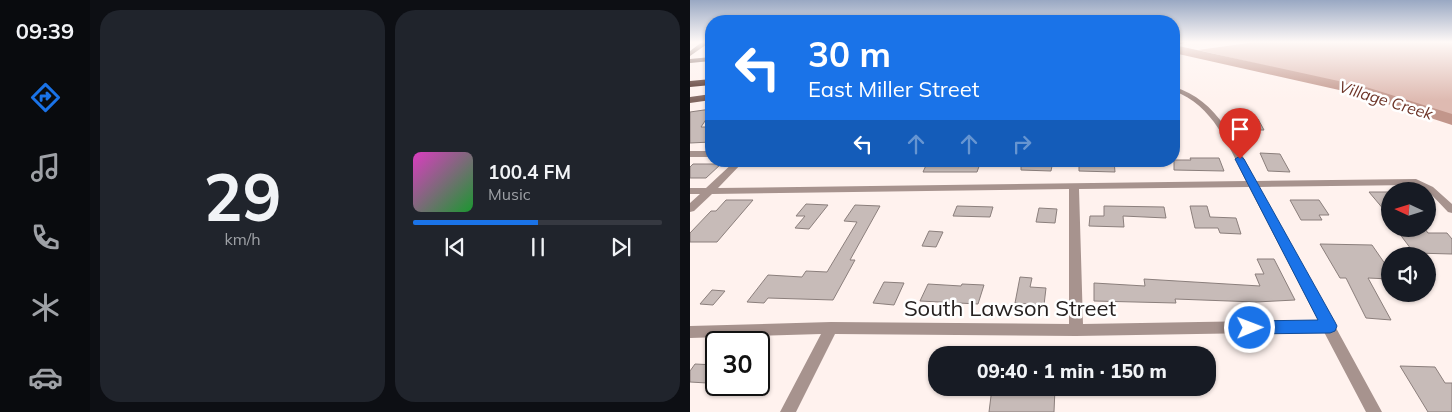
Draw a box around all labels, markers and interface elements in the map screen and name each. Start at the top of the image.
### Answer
text: 09:39 [16,17,74,45]
text: 30 m [808,32,891,76]
icon: left [725,35,790,100]
text: East Miller Street [808,75,979,103]
water label: Village Creek [1337,76,1436,124]
icon: directions [28,80,63,115]
pin [1219,108,1261,159]
icon: arrive [1226,115,1254,143]
icon: left [849,130,877,158]
icon: ahead [902,130,930,158]
icon: ahead [955,130,983,158]
icon: right [1008,130,1036,158]
icon: music [28,150,63,185]
text: 29 [203,156,282,237]
text: 100.4 FM [488,160,571,184]
north arrow [1381,182,1436,238]
map controls [1381,182,1436,302]
text: Music [488,184,531,204]
icon: phone [28,220,63,255]
text: km/h [224,229,261,249]
icon: previous [441,233,469,261]
icon: pause [524,233,552,261]
icon: next [607,233,635,261]
button: sound [1381,247,1436,302]
icon: climate [28,290,63,325]
street label: South Lawson Street [904,294,1116,322]
position arrow [1223,301,1275,353]
speed limit sign: 30 [705,331,770,396]
text: 09:40 · 1 min · 150 m [977,359,1167,383]
icon: car [28,360,63,395]

